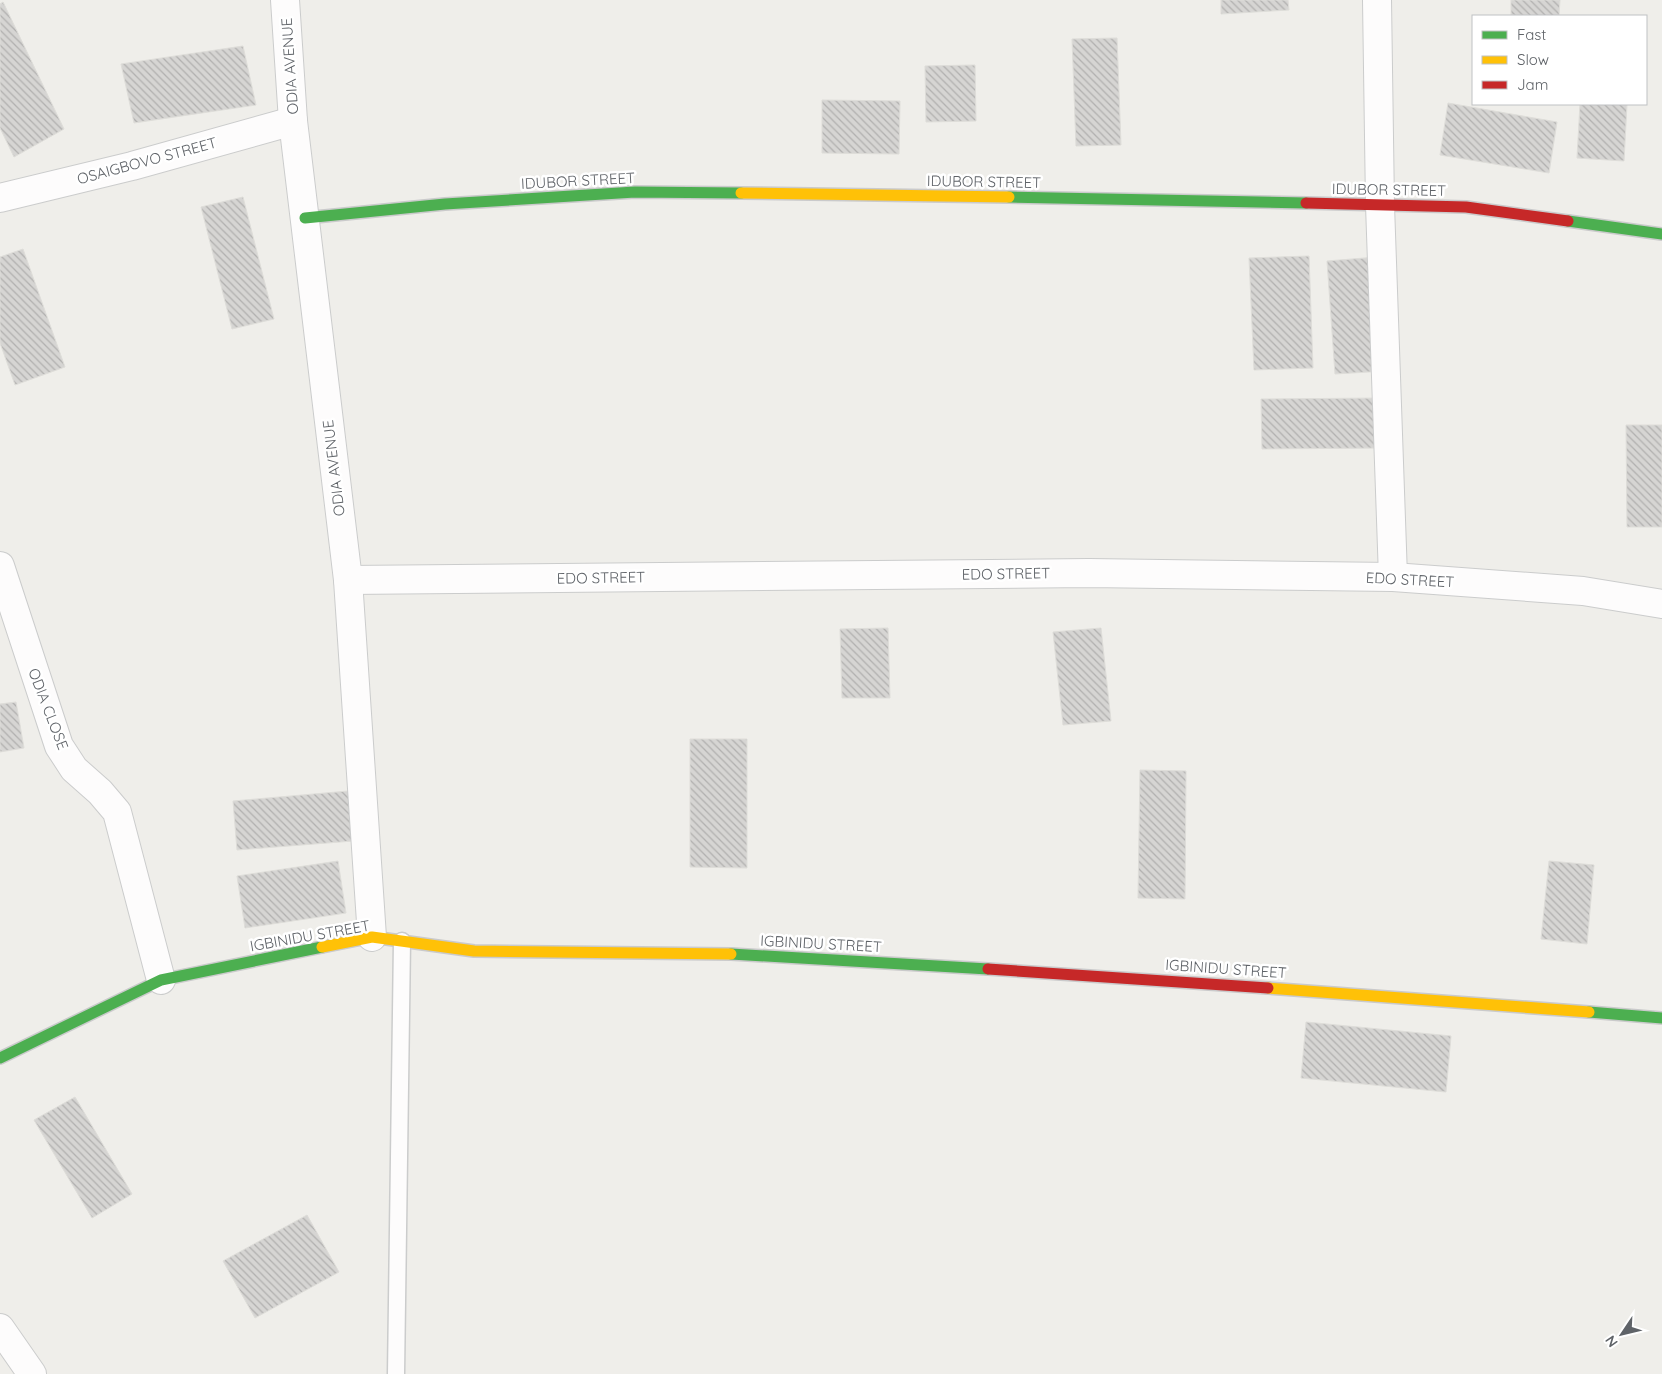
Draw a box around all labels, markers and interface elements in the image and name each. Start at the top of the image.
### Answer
legend [1472,15,1647,105]
street label: ODIA AVENUE [277,17,302,115]
text: Fast [1517,25,1546,44]
text: Slow [1517,50,1549,69]
text: Jam [1517,75,1548,94]
street label: OSAIGBOVO STREET [75,133,219,188]
street label: IDUBOR STREET [520,168,636,193]
street label: IDUBOR STREET [927,171,1041,192]
street label: IDUBOR STREET [1332,179,1446,200]
street label: ODIA AVENUE [318,419,349,517]
street label: EDO STREET [962,563,1050,584]
street label: EDO STREET [557,567,645,588]
street label: EDO STREET [1365,568,1455,591]
street label: ODIA CLOSE [24,665,73,752]
street label: IGBINIDU STREET [248,916,371,955]
street label: IGBINIDU STREET [760,931,882,956]
street label: IGBINIDU STREET [1165,955,1287,982]
north arrow [1597,1309,1647,1359]
text: N [1601,1332,1622,1351]

